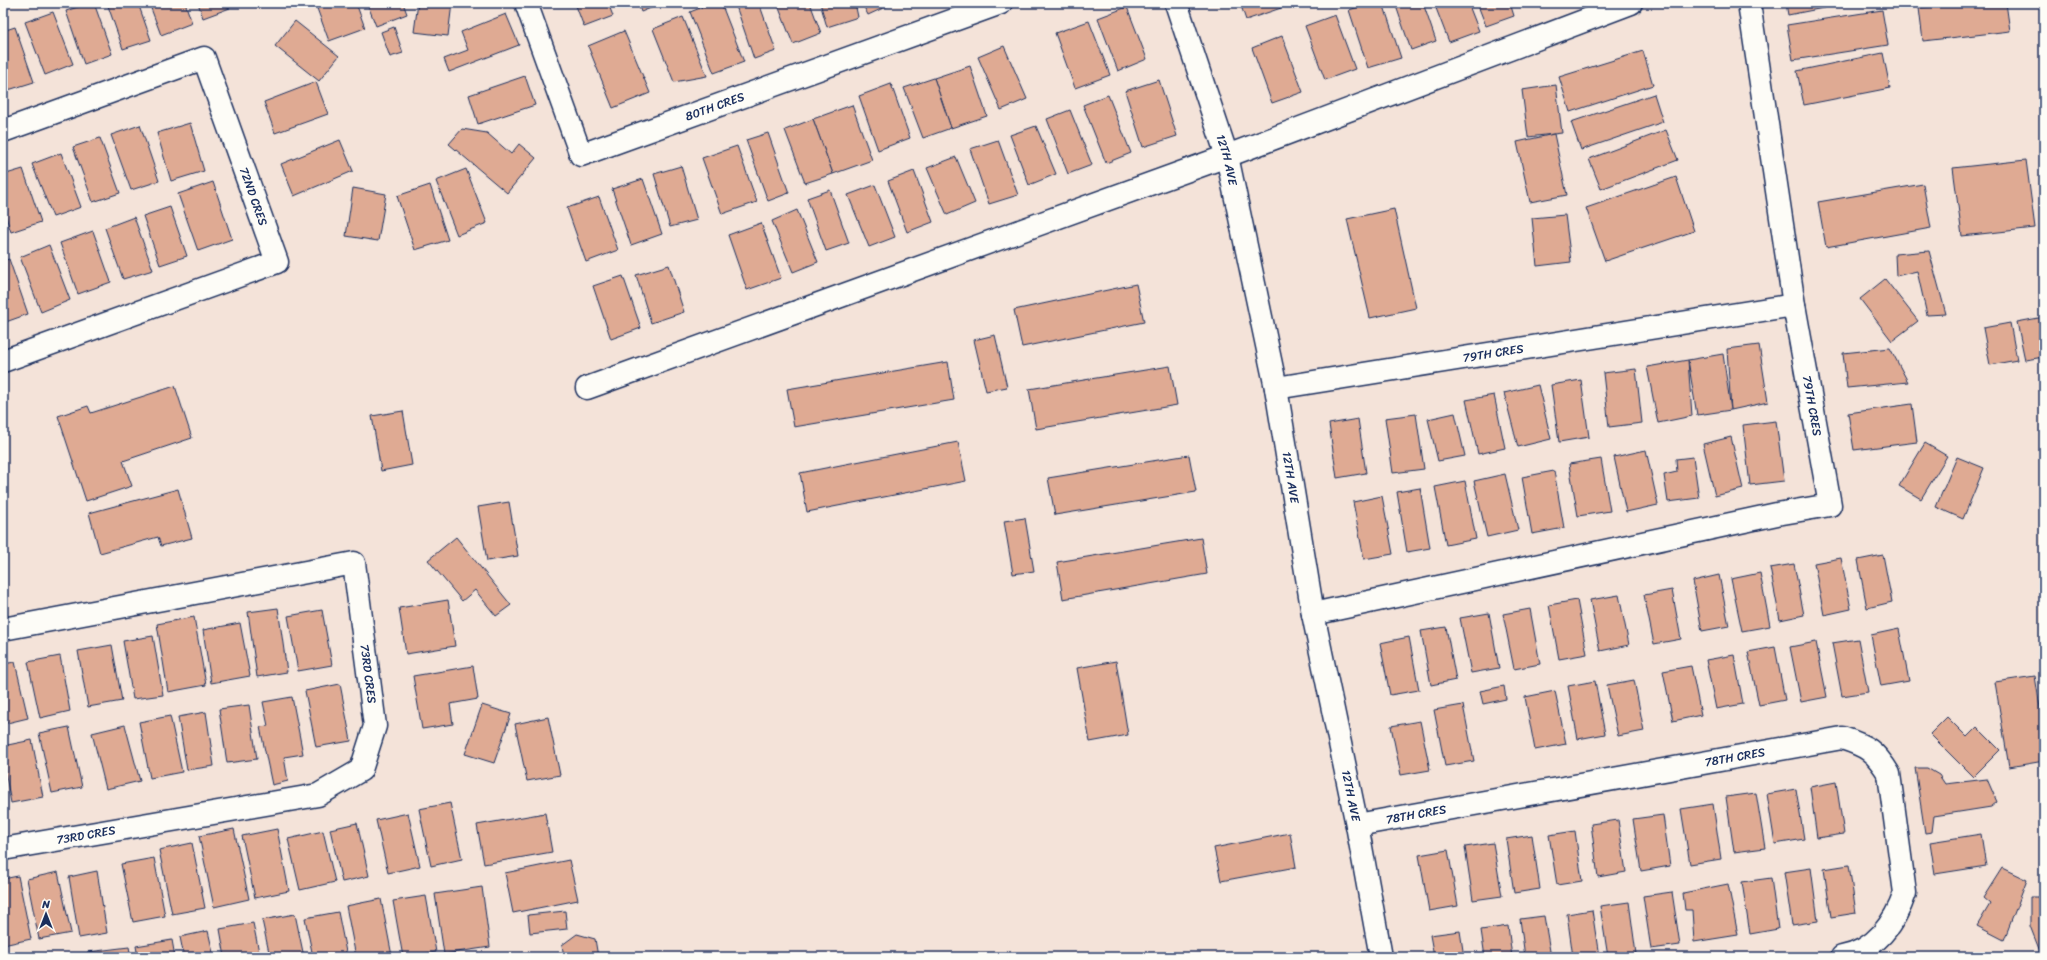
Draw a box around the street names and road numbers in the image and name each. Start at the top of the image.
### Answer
street label: 80TH CRES [682,86,748,127]
street label: 12TH AVE [1210,131,1244,189]
street label: 72ND CRES [233,164,274,229]
street label: 79TH CRES [1461,337,1526,369]
street label: 79TH CRES [1796,374,1828,438]
street label: 12TH AVE [1276,450,1306,506]
street label: 73RD CRES [354,643,383,705]
street label: 78TH CRES [1703,741,1767,773]
street label: 12TH AVE [1335,768,1367,825]
street label: 78TH CRES [1384,798,1449,831]
street label: 73RD CRES [55,819,118,851]

